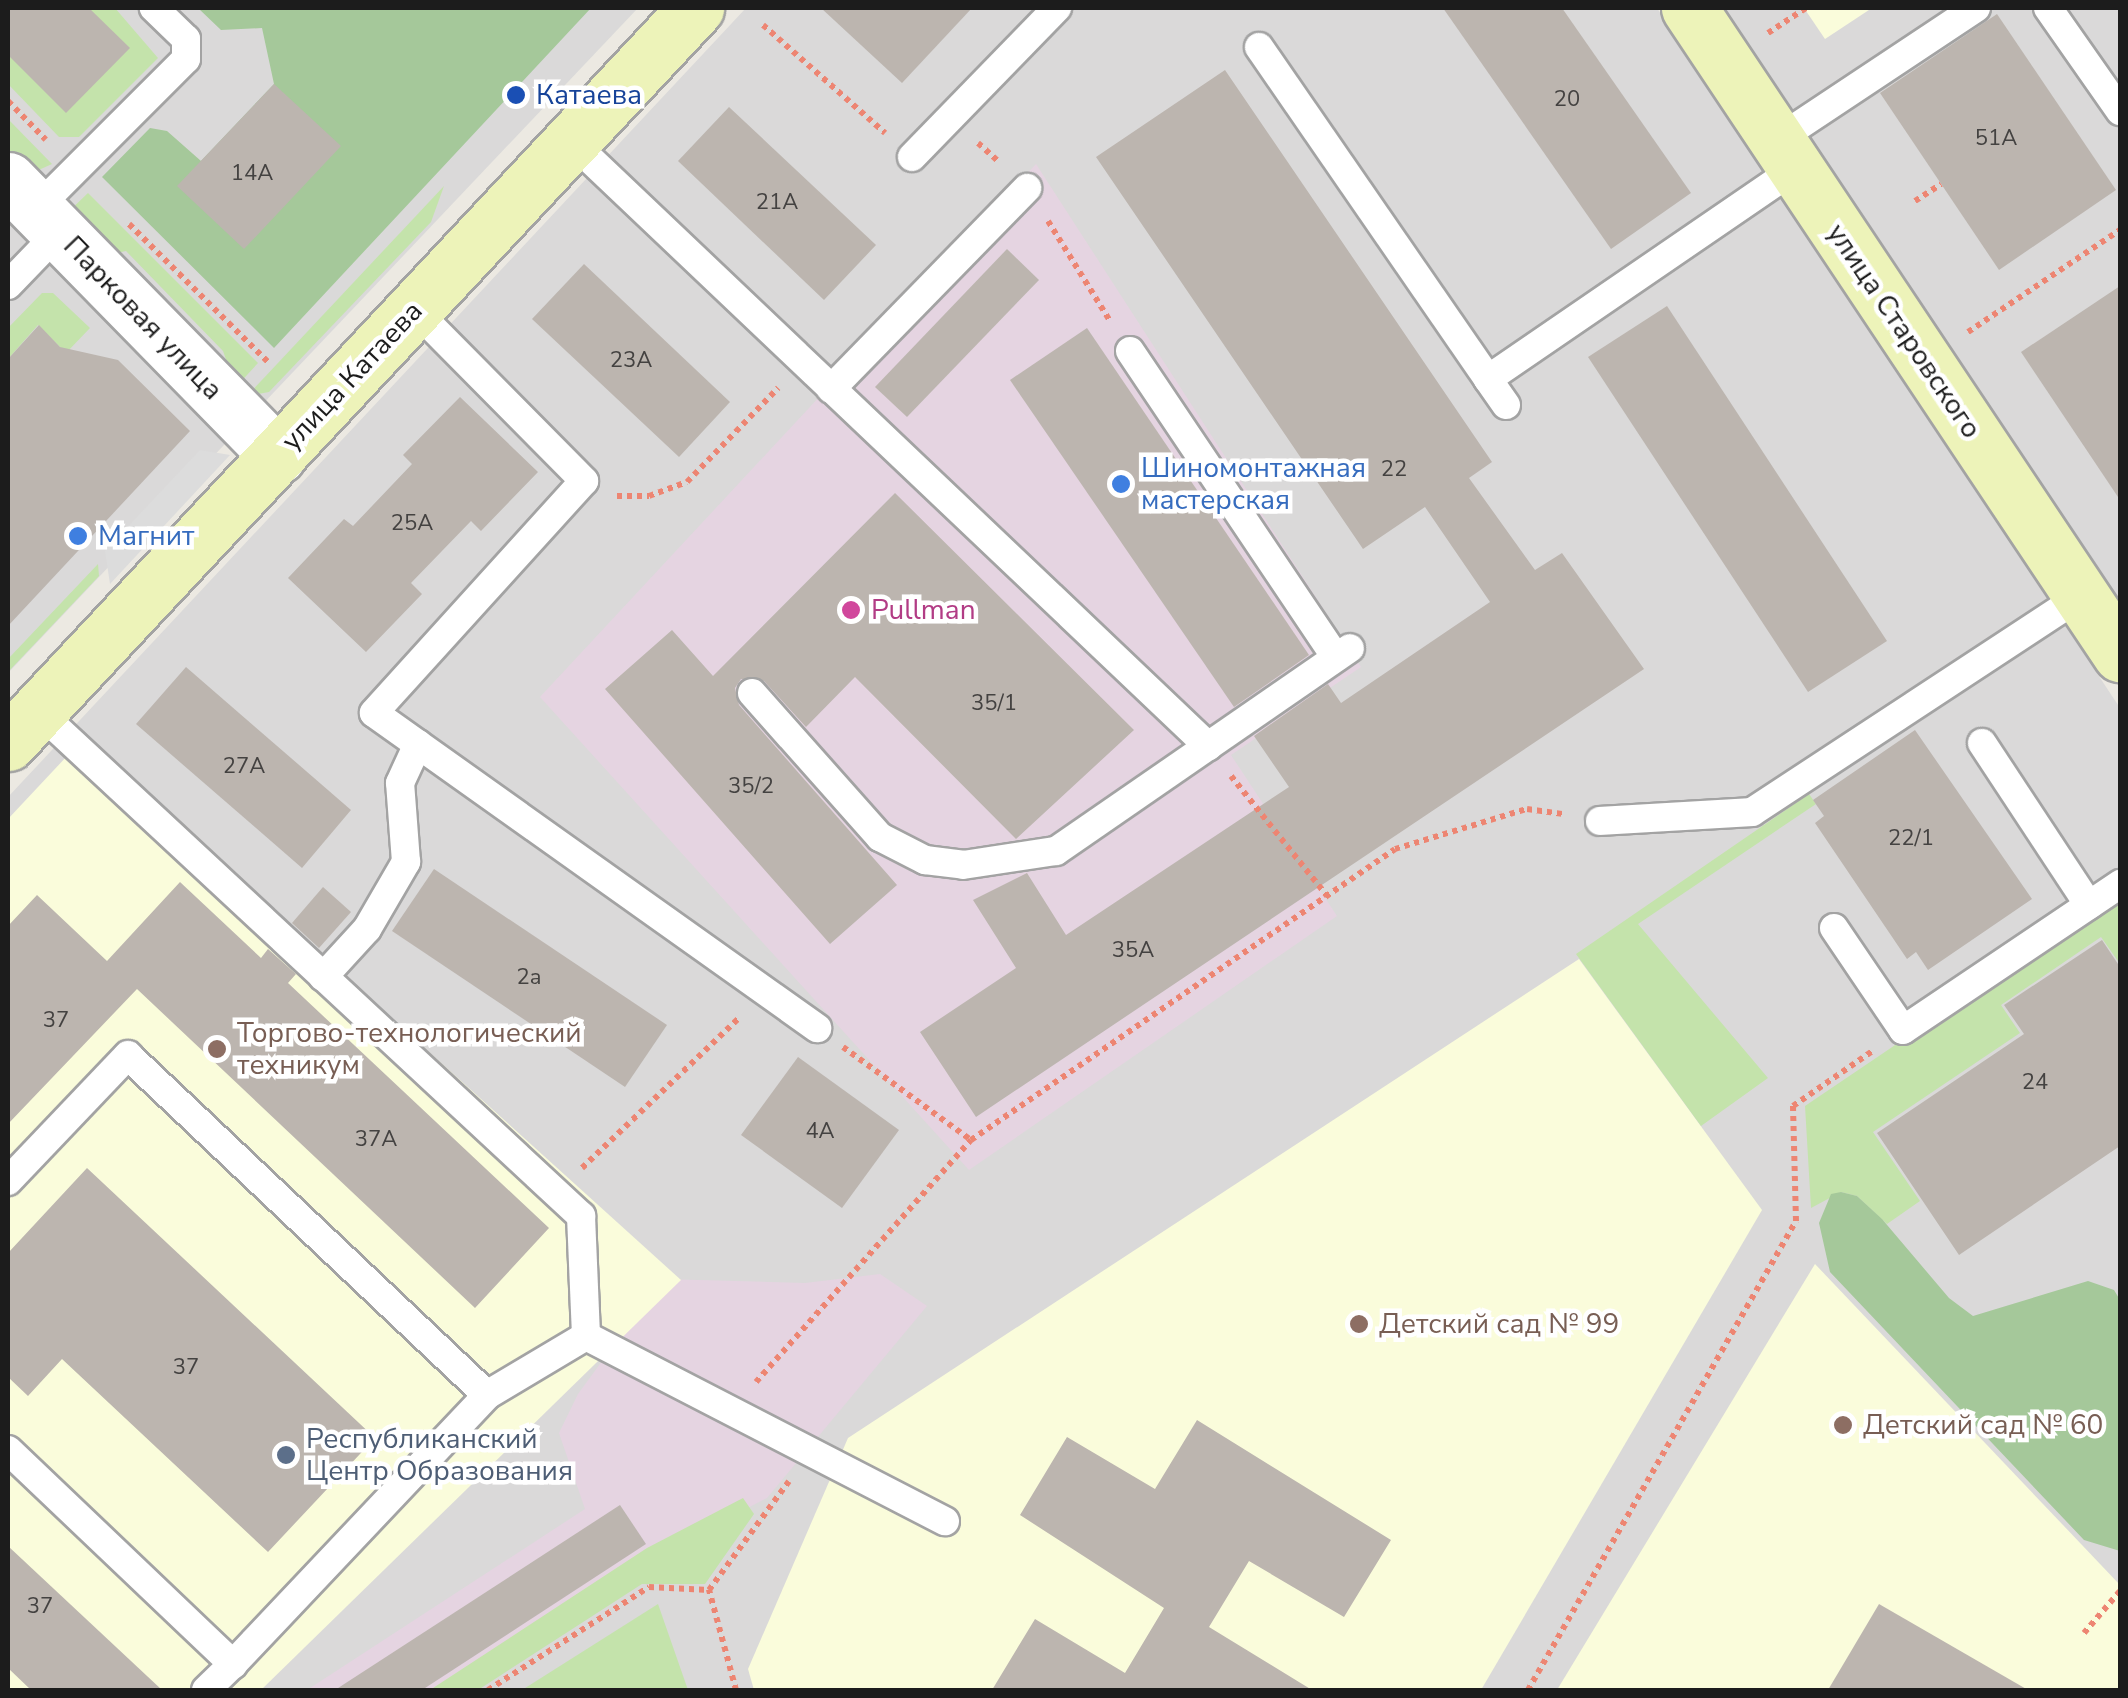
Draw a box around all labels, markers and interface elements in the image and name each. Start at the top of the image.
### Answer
place label: Катаева [536,78,642,112]
marker: Катаева [505,84,527,106]
house number: 20 [1554,87,1580,113]
house number: 51А [1975,126,2017,152]
house number: 14А [231,161,273,187]
house number: 21А [756,190,798,216]
street label: улица Старовского [1820,217,1988,445]
street label: Парковая улица [57,229,229,407]
street label: улица Катаева [274,295,430,457]
house number: 23А [610,348,652,374]
place label: Шиномонтажная мастерская [1141,451,1366,517]
house number: 22 [1381,457,1407,483]
marker: Шиномонтажная мастерская [1110,473,1132,495]
house number: 25А [391,511,433,537]
place label: Магнит [98,519,194,553]
marker: Магнит [67,525,89,547]
place label: Pullman [871,593,976,627]
marker: Pullman [840,599,862,621]
house number: 35/1 [971,691,1017,717]
house number: 27А [223,754,265,780]
house number: 35/2 [728,774,774,800]
house number: 22/1 [1888,826,1934,852]
house number: 35А [1112,938,1154,964]
house number: 2a [517,965,541,991]
house number: 37 [43,1008,69,1034]
place label: Торгово-технологический техникум [237,1016,582,1082]
marker: Торгово-технологический техникум [206,1038,228,1060]
house number: 24 [2022,1070,2048,1096]
house number: 4А [805,1119,835,1145]
house number: 37А [355,1127,397,1153]
place label: Детский сад № 99 [1379,1307,1619,1341]
marker: Детский сад № 99 [1348,1313,1370,1335]
house number: 37 [173,1355,199,1381]
place label: Детский сад № 60 [1863,1408,2103,1442]
marker: Детский сад № 60 [1832,1414,1854,1436]
place label: Республиканский Центр Образования [306,1422,573,1488]
marker: Республиканский Центр Образования [275,1444,297,1466]
house number: 37 [27,1594,53,1620]

